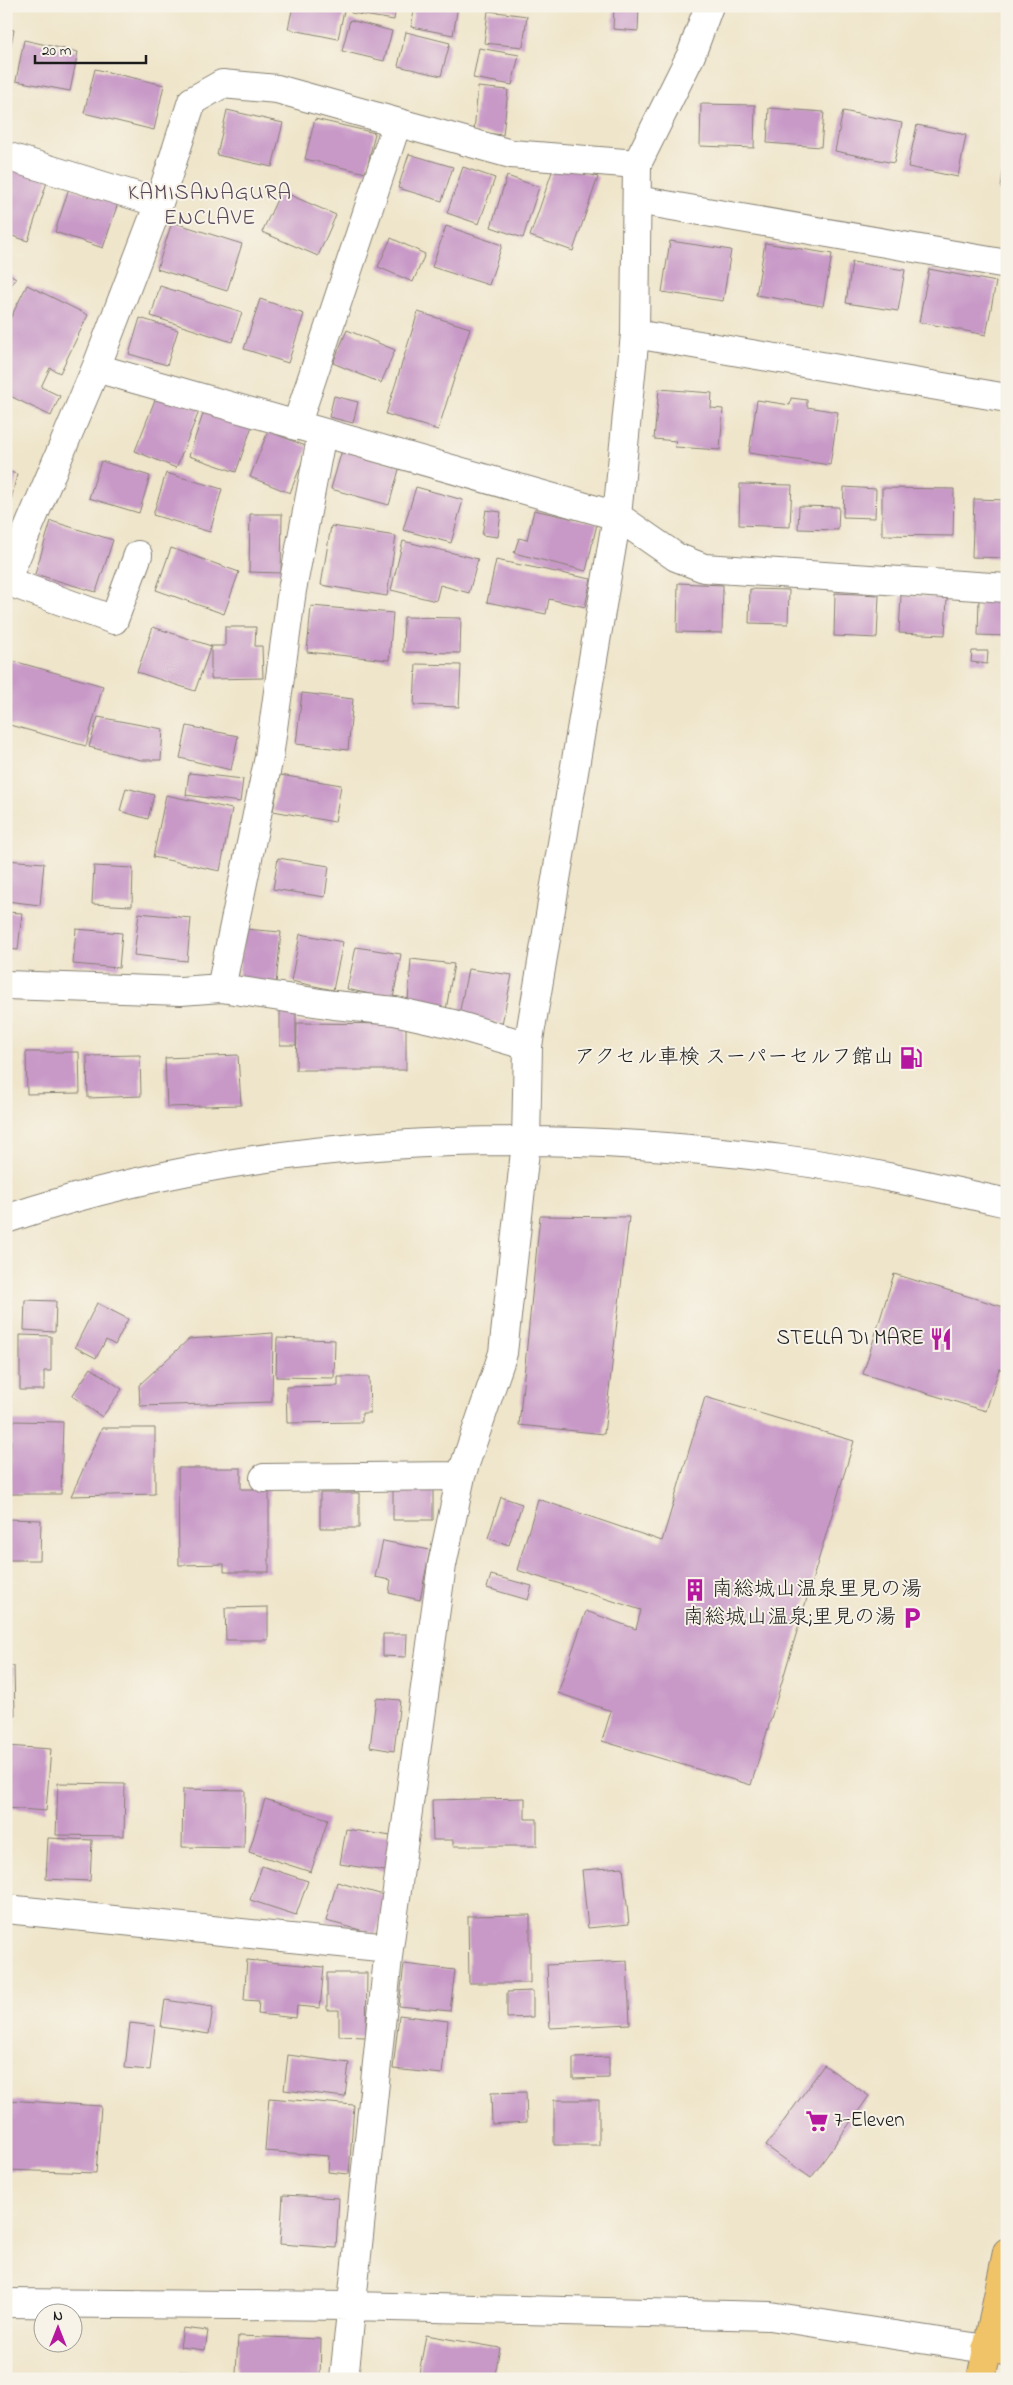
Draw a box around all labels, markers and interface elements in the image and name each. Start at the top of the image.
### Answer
scale bar [35,32,146,64]
text: 20 m [42,40,72,62]
district label: KAMISANAGURA ENCLAVE [128,178,292,235]
place label: アクセル車検 スーパーセルフ館山 [574,1043,894,1073]
fuel station icon: アクセル車検 スーパーセルフ館山 [898,1045,924,1071]
place label: STELLA DI MARE [776,1324,924,1354]
restaurant icon: STELLA DI MARE [928,1326,954,1352]
place label: 南総城山温泉里見の湯 [712,1575,922,1605]
building icon: 南総城山温泉里見の湯 [682,1577,708,1603]
place label: 南総城山温泉;里見の湯 [683,1603,896,1633]
parking icon: 南総城山温泉;里見の湯 [899,1605,925,1631]
place label: 7-Eleven [834,2106,905,2136]
supermarket icon: 7-Eleven [804,2108,830,2134]
north arrow [32,2302,82,2352]
text: N [53,2306,63,2327]

